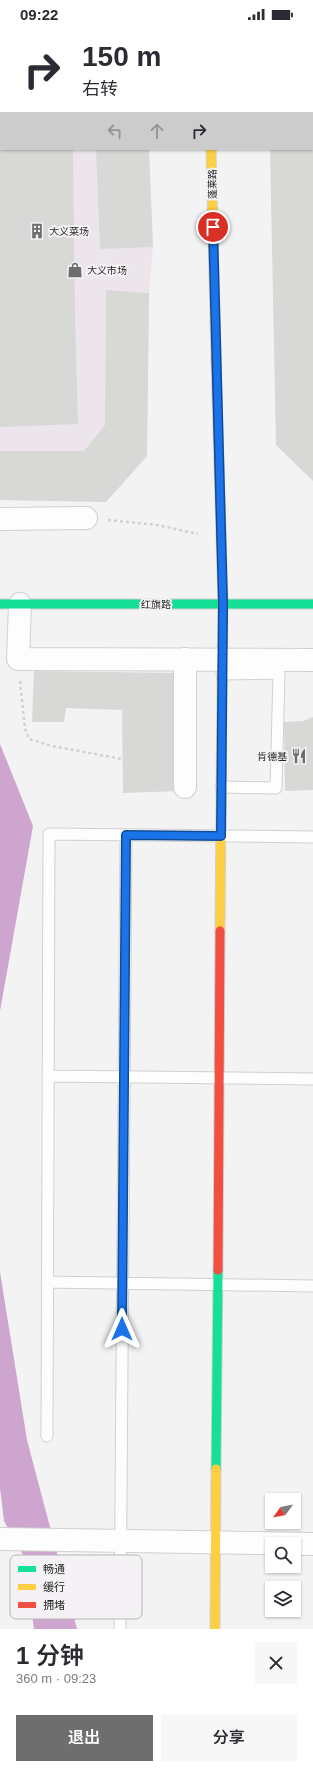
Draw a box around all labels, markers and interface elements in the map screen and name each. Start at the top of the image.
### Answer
text: 09:22 [20,6,58,23]
text: 150 m [82,41,161,72]
icon: right [16,44,68,96]
text: 右转 [82,79,118,99]
icon: left [104,120,126,142]
icon: ahead [146,120,168,142]
icon: right [188,120,210,142]
street label: 蓬莱路 [207,169,218,199]
pin [196,210,230,244]
icon: arrive [202,216,224,238]
building icon: 大义菜场 [28,222,46,240]
place label: 大义菜场 [49,226,89,237]
shop icon: 大义市场 [66,261,84,279]
place label: 大义市场 [87,265,127,276]
street label: 红旗路 [141,599,171,610]
restaurant icon: 肯德基 [290,747,308,765]
place label: 肯德基 [257,751,287,762]
position arrow [101,1308,143,1350]
north arrow [265,1493,301,1529]
map controls [265,1493,301,1617]
button: search [265,1537,301,1573]
legend [10,1555,142,1619]
text: 畅通 [43,1563,65,1575]
text: 缓行 [43,1581,65,1593]
button: layers [265,1581,301,1617]
text: 拥堵 [43,1599,65,1611]
text: 1 分钟 [16,1642,84,1669]
button: close [255,1642,297,1684]
text: 360 m · 09:23 [16,1671,96,1686]
button: 退出 [16,1715,153,1761]
button: 分享 [161,1715,297,1761]

